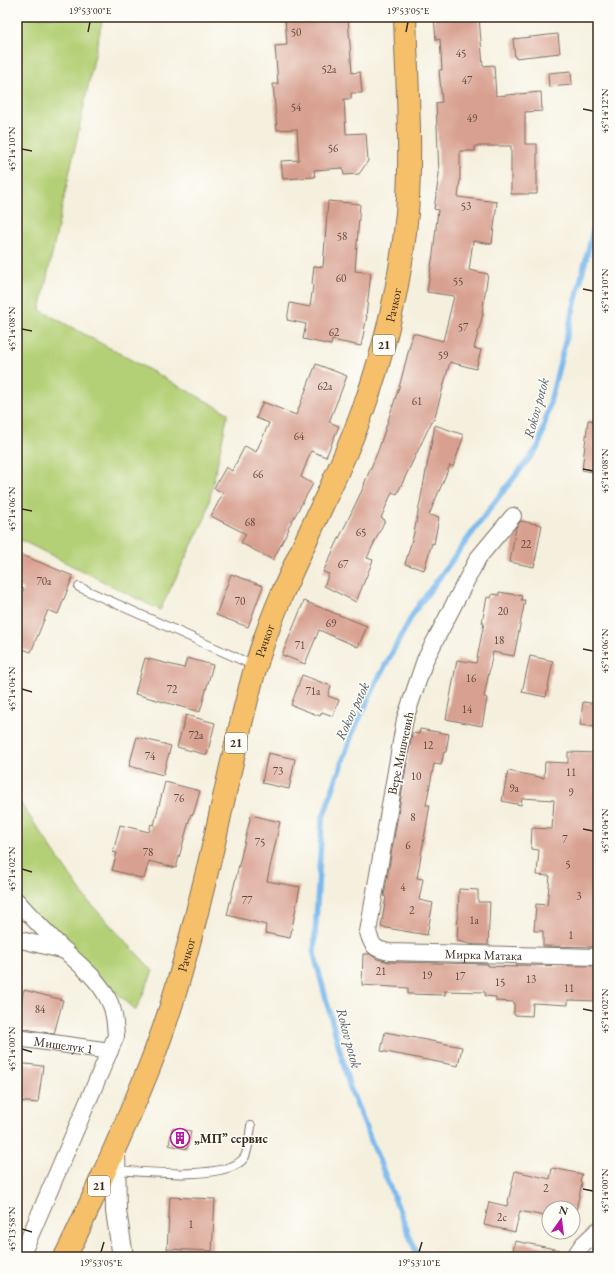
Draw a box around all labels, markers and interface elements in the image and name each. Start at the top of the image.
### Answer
text: 19°53'00"E [69,4,112,17]
text: 19°53'05"E [387,4,430,17]
house number: 50 [291,25,301,39]
house number: 45 [456,46,466,60]
house number: 52a [322,62,337,76]
house number: 47 [462,73,473,87]
text: 45°14'12"N [598,88,611,133]
house number: 54 [291,100,302,114]
house number: 49 [467,111,478,125]
text: 45°14'10"N [5,126,18,171]
house number: 56 [328,141,339,155]
house number: 53 [461,199,471,213]
house number: 58 [337,229,347,243]
text: 45°14'10"N [598,268,611,313]
house number: 60 [336,271,346,285]
house number: 55 [453,274,463,288]
street label: Рачког [381,286,405,324]
text: 45°14'08"N [5,306,18,351]
house number: 57 [458,320,469,334]
house number: 62 [329,325,340,339]
road number: 21 [373,335,395,355]
house number: 59 [438,348,449,362]
water label: Rokov potok [519,375,553,440]
house number: 62a [318,379,333,393]
house number: 61 [412,394,422,408]
house number: 64 [294,429,305,443]
text: 45°14'08"N [598,448,611,493]
house number: 66 [253,467,264,481]
text: 45°14'06"N [5,486,18,531]
house number: 68 [245,515,255,529]
house number: 65 [356,525,366,539]
house number: 22 [521,537,532,551]
house number: 67 [338,557,349,571]
house number: 70a [37,574,52,588]
house number: 70 [235,594,245,608]
house number: 20 [498,604,508,618]
house number: 69 [326,616,337,630]
street label: Рачког [251,621,279,659]
text: 45°14'06"N [598,628,611,673]
house number: 18 [494,633,504,647]
house number: 71 [295,638,305,652]
text: 45°14'04"N [5,666,18,711]
house number: 16 [466,671,477,685]
water label: Rokov potok [331,679,373,743]
house number: 72 [167,682,178,696]
house number: 71a [306,684,321,698]
house number: 14 [462,702,473,716]
street label: Вере Мишчевић [383,710,418,796]
house number: 72a [189,728,204,742]
road number: 21 [225,733,247,753]
house number: 12 [423,738,434,752]
house number: 74 [145,749,156,763]
house number: 73 [273,764,283,778]
house number: 11 [566,765,576,779]
house number: 10 [411,769,421,783]
house number: 9a [509,781,519,795]
house number: 9 [568,785,574,799]
house number: 76 [174,791,185,805]
text: 45°14'04"N [598,808,611,853]
house number: 8 [410,810,416,824]
house number: 7 [562,832,568,846]
house number: 75 [255,835,265,849]
house number: 6 [405,838,411,852]
house number: 78 [143,845,153,859]
text: 45°14'02"N [5,846,18,891]
house number: 5 [565,857,571,871]
house number: 4 [400,880,406,894]
house number: 3 [576,889,582,903]
house number: 77 [242,893,253,907]
house number: 2 [409,903,415,917]
house number: 1a [469,913,479,927]
house number: 1 [568,928,574,942]
street label: Рачког [174,936,199,974]
street label: Мирка Матака [444,945,523,964]
house number: 21 [376,964,386,978]
house number: 19 [422,968,433,982]
house number: 17 [455,969,466,983]
house number: 13 [526,972,536,986]
house number: 15 [495,975,505,989]
house number: 11 [564,981,574,995]
text: 45°14'02"N [598,988,611,1033]
house number: 84 [35,1002,46,1016]
water label: Rokov potok [332,1006,366,1071]
text: 45°14'00"N [5,1026,18,1071]
street label: Мишелук 1 [33,1032,94,1058]
building icon: „МП” сервис [169,1127,191,1149]
place label: „МП” сервис [194,1130,268,1147]
text: 45°14'00"N [598,1168,611,1213]
road number: 21 [88,1176,110,1196]
house number: 2 [543,1181,549,1195]
north arrow [541,1200,581,1240]
text: N [557,1202,570,1218]
text: 45°13'58"N [5,1206,18,1251]
house number: 2c [497,1210,507,1224]
house number: 1 [188,1217,194,1231]
text: 19°53'05"E [80,1256,123,1269]
text: 19°53'10"E [398,1256,441,1269]

